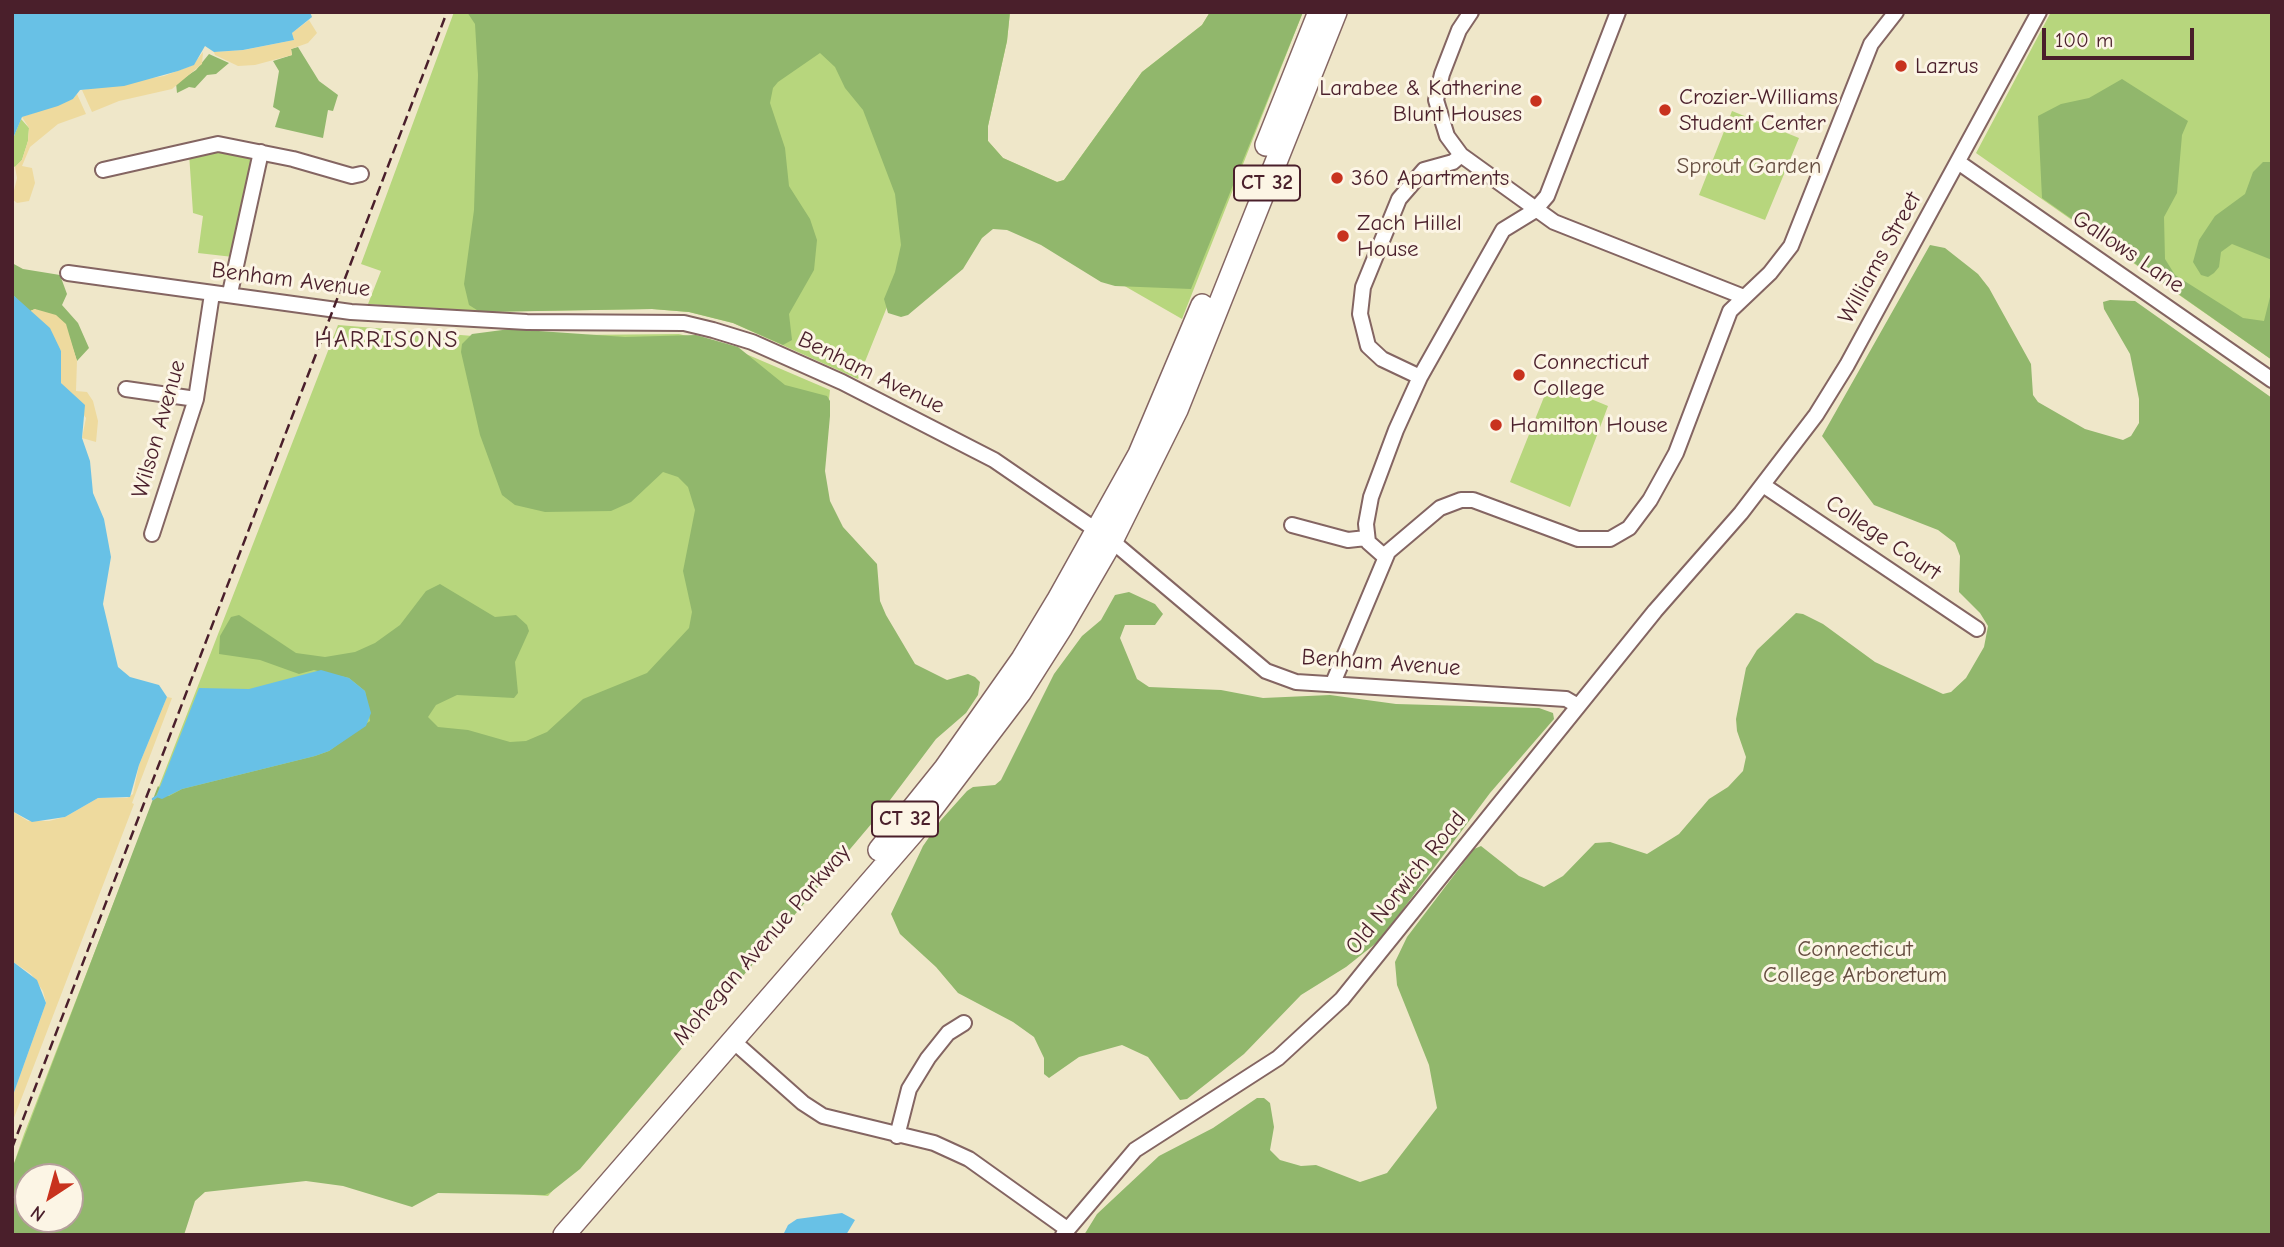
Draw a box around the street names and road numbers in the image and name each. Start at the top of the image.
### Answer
road number: CT 32 [1234,166,1300,200]
street label: Williams Street [1832,187,1928,329]
street label: Gallows Lane [2067,205,2189,299]
street label: Benham Avenue [210,257,372,303]
street label: Benham Avenue [793,326,949,420]
street label: Wilson Avenue [126,357,192,501]
street label: College Court [1820,489,1946,587]
street label: Benham Avenue [1301,644,1461,682]
road number: CT 32 [872,802,938,836]
street label: Old Norwich Road [1340,806,1472,960]
street label: Mohegan Avenue Parkway [667,839,857,1051]

